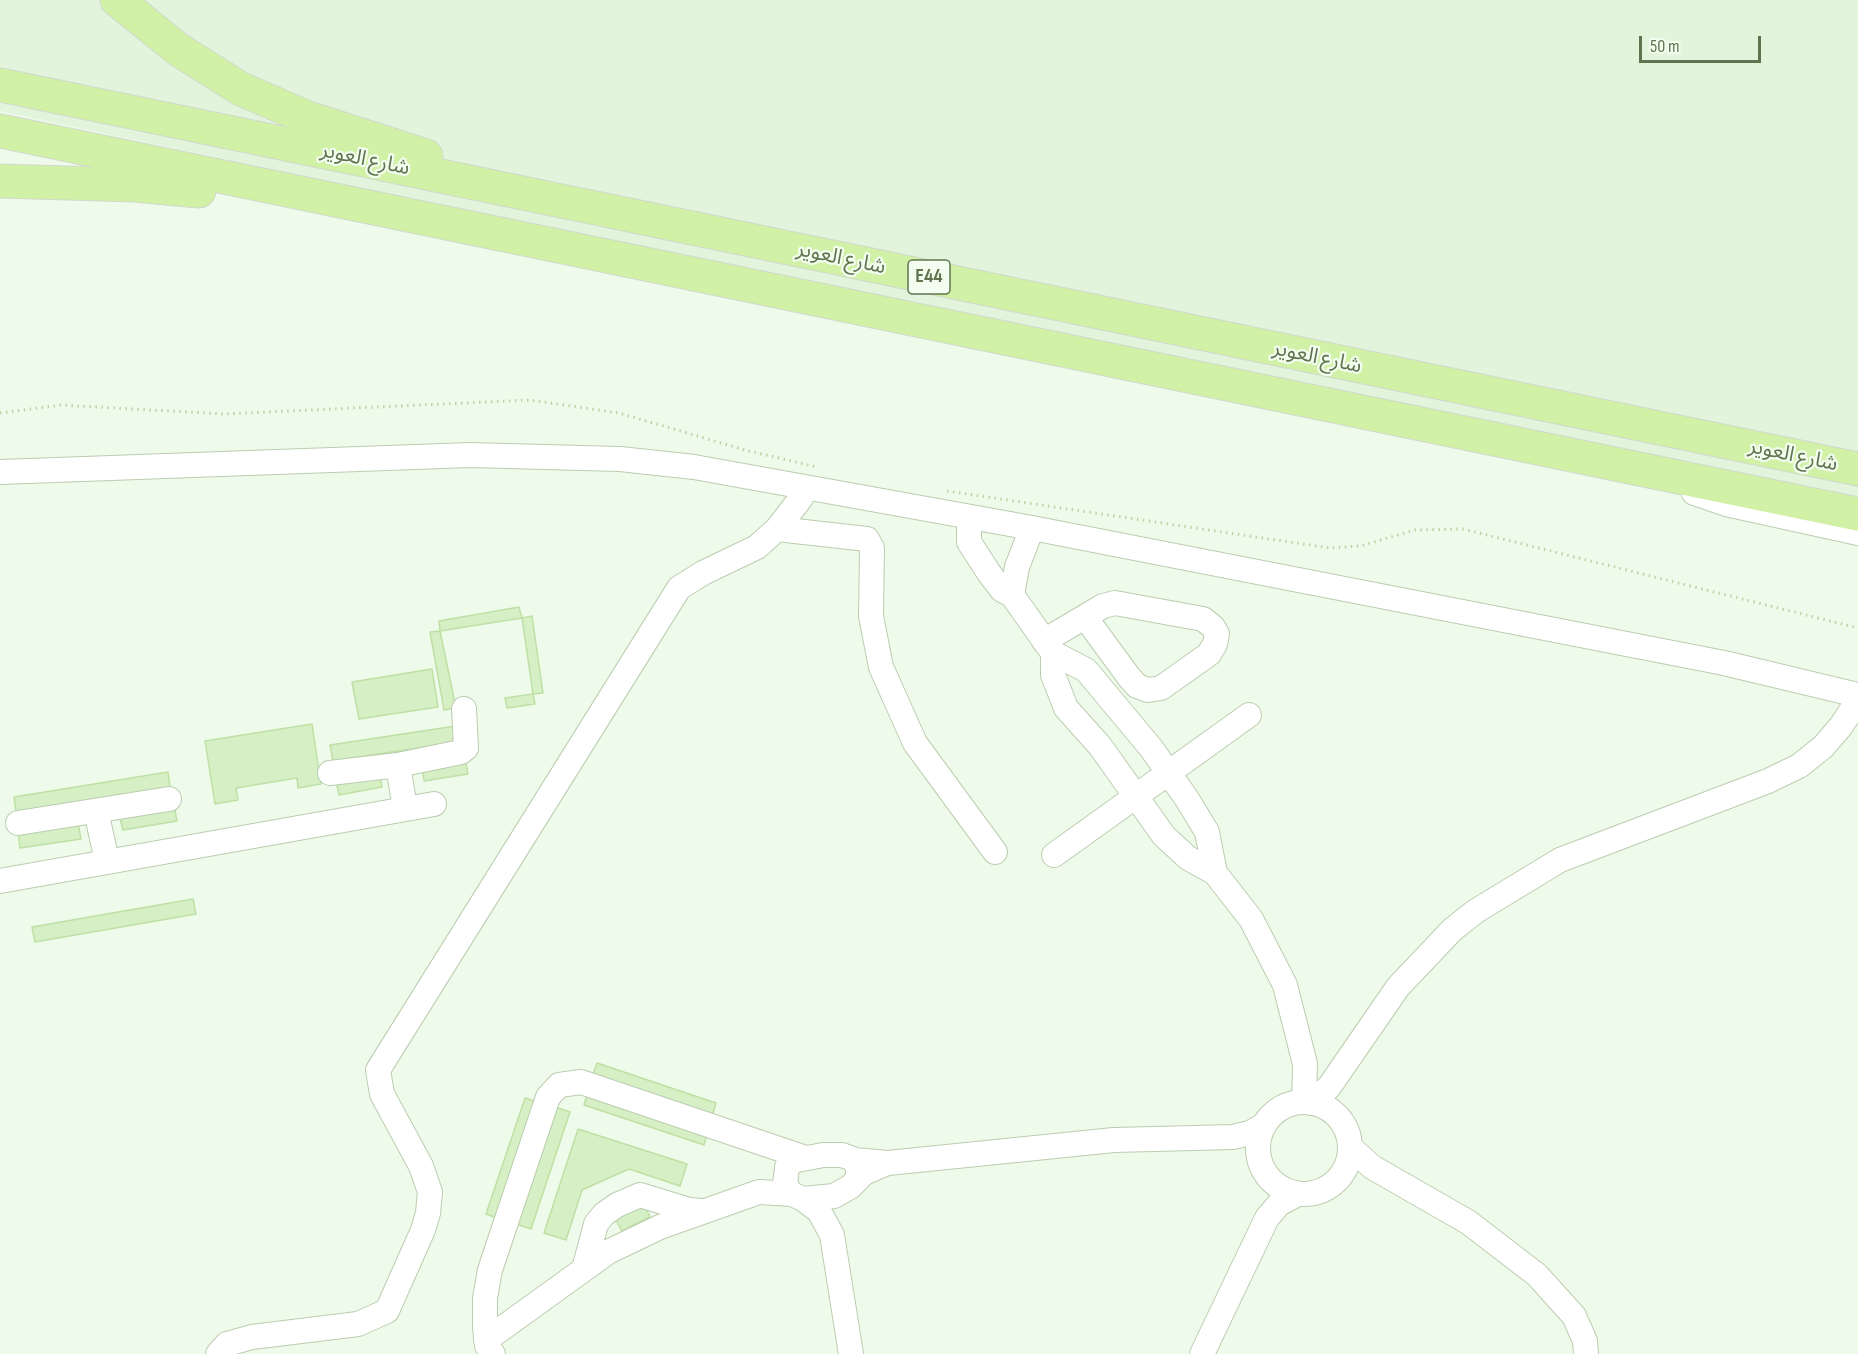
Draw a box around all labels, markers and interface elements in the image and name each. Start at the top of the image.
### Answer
scale bar [1642,24,1764,62]
text: 50 m [1650,36,1680,57]
street label: شارع العوير [318,138,412,182]
street label: شارع العوير [794,237,888,281]
road number: E44 [908,260,950,294]
street label: شارع العوير [1270,336,1364,380]
street label: شارع العوير [1746,434,1840,478]

